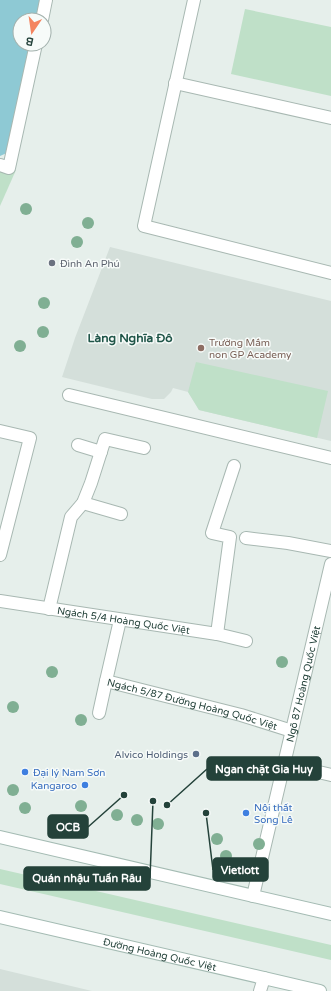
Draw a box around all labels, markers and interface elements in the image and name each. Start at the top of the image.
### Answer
north arrow [12,12,52,52]
text: B [24,34,35,48]
marker: Đình An Phú [47,258,57,268]
place label: Đình An Phú [60,258,120,270]
district label: Làng Nghĩa Đô [88,331,173,346]
place label: Trường Mầm non GP Academy [209,337,292,361]
marker: Trường Mầm non GP Academy [196,343,206,353]
street label: Ngách 5/4 Hoàng Quốc Việt [56,605,191,637]
street label: Ngõ 87 Hoàng Quốc Việt [284,624,323,743]
street label: Ngách 5/87 Đường Hoàng Quốc Việt [106,677,279,733]
place label: Alvico Holdings [114,749,188,761]
marker: Alvico Holdings [191,749,201,759]
callout: Ngan chặt Gia Huy [207,757,321,780]
text: Ngan chặt Gia Huy [215,763,313,777]
marker: Đại lý Nam Sơn [20,767,30,777]
place label: Đại lý Nam Sơn [33,767,105,779]
place label: Kangaroo [31,780,77,792]
marker: Kangaroo [80,780,90,790]
place label: Nội thất Song Lê [254,802,293,826]
marker: Nội thất Song Lê [241,808,251,818]
callout: OCB [48,815,88,838]
text: OCB [56,821,80,834]
callout: Vietlott [213,858,268,881]
text: Vietlott [221,864,260,877]
callout: Quán nhậu Tuấn Râu [24,867,150,890]
text: Quán nhậu Tuấn Râu [32,872,142,885]
street label: Đường Hoàng Quốc Việt [102,936,218,974]

